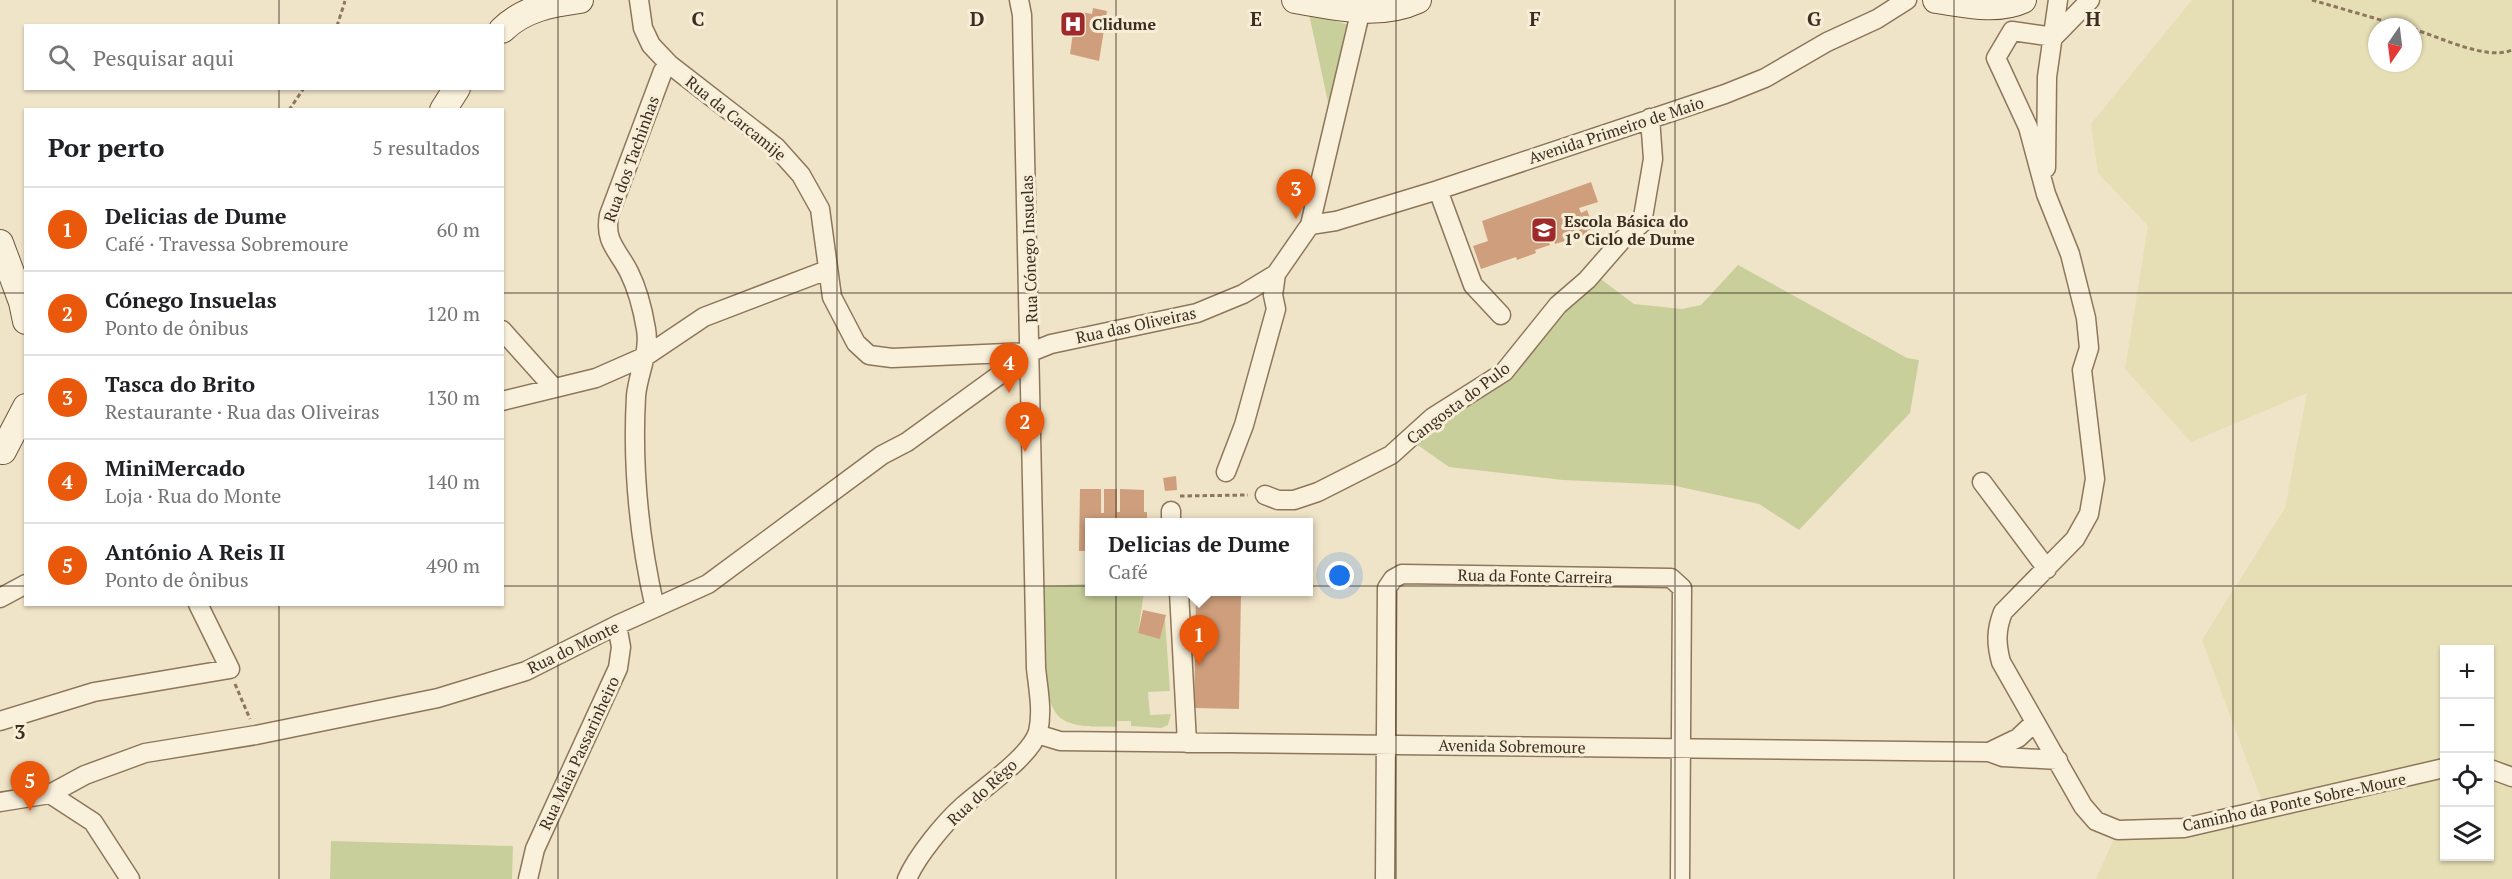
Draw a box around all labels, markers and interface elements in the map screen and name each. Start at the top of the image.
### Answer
text: C [691,5,705,32]
text: D [970,5,984,32]
text: E [1250,5,1262,32]
text: F [1529,5,1541,32]
text: G [1807,5,1821,32]
text: H [2085,5,2101,32]
hospital icon: Clidume [1058,9,1088,39]
place label: Clidume [1092,13,1156,35]
north arrow [2368,18,2422,72]
search box [24,24,504,90]
icon: search [45,41,78,74]
text: Pesquisar aqui [93,43,234,72]
street label: Rua da Carcamije [681,71,791,165]
street label: Avenida Primeiro de Maio [1525,91,1707,169]
street label: Rua dos Tachinhas [598,93,664,225]
text: Por perto [48,130,164,164]
text: 5 resultados [372,134,480,161]
pin: 3 [1276,170,1316,219]
street label: Rua Cónego Insuelas [1015,175,1043,323]
text: Delicias de Dume [105,201,287,230]
place label: Escola Básica do 1º Ciclo de Dume [1564,210,1695,250]
school or university icon: Escola Básica do 1º Ciclo de Dume [1529,215,1559,245]
text: 1 [62,216,73,243]
text: 60 m [437,216,480,243]
text: Café · Travessa Sobremoure [105,230,349,257]
text: Cónego Insuelas [105,285,277,314]
text: 2 [62,300,73,327]
text: 120 m [426,300,480,327]
street label: Rua das Oliveiras [1074,301,1198,348]
text: Ponto de ônibus [105,314,249,341]
pin: 4 [990,344,1028,393]
street label: Cangosta do Pulo [1402,357,1514,449]
text: Tasca do Brito [105,369,255,398]
text: 3 [62,384,73,411]
text: 130 m [426,384,480,411]
text: Restaurante · Rua das Oliveiras [105,398,380,425]
pin: 2 [1006,402,1044,452]
text: MiniMercado [105,453,245,482]
text: 4 [62,468,73,495]
text: 140 m [426,468,480,495]
text: Loja · Rua do Monte [105,482,281,509]
popup [1085,518,1313,596]
text: Delicias de Dume [1108,529,1290,558]
text: António A Reis II [105,537,285,566]
text: 5 [62,552,73,579]
text: 490 m [426,552,480,579]
text: Café [1108,558,1148,585]
your location [1325,561,1354,590]
street label: Rua da Fonte Carreira [1457,564,1613,588]
text: Ponto de ônibus [105,566,249,593]
street label: Rua do Monte [524,615,622,679]
pin: 1 [1180,616,1218,665]
map controls [2440,645,2494,861]
button: + [2440,645,2494,699]
street label: Rua Maia Passarinheiro [534,672,624,833]
button: − [2440,699,2494,753]
text: 3 [14,718,26,745]
street label: Avenida Sobremoure [1438,734,1586,758]
button: locate [2440,753,2494,807]
street label: Rua do Rêgo [942,754,1022,830]
pin: 5 [10,762,50,811]
street label: Caminho da Ponte Sobre-Moure [2180,768,2408,836]
button: layers [2440,807,2494,861]

